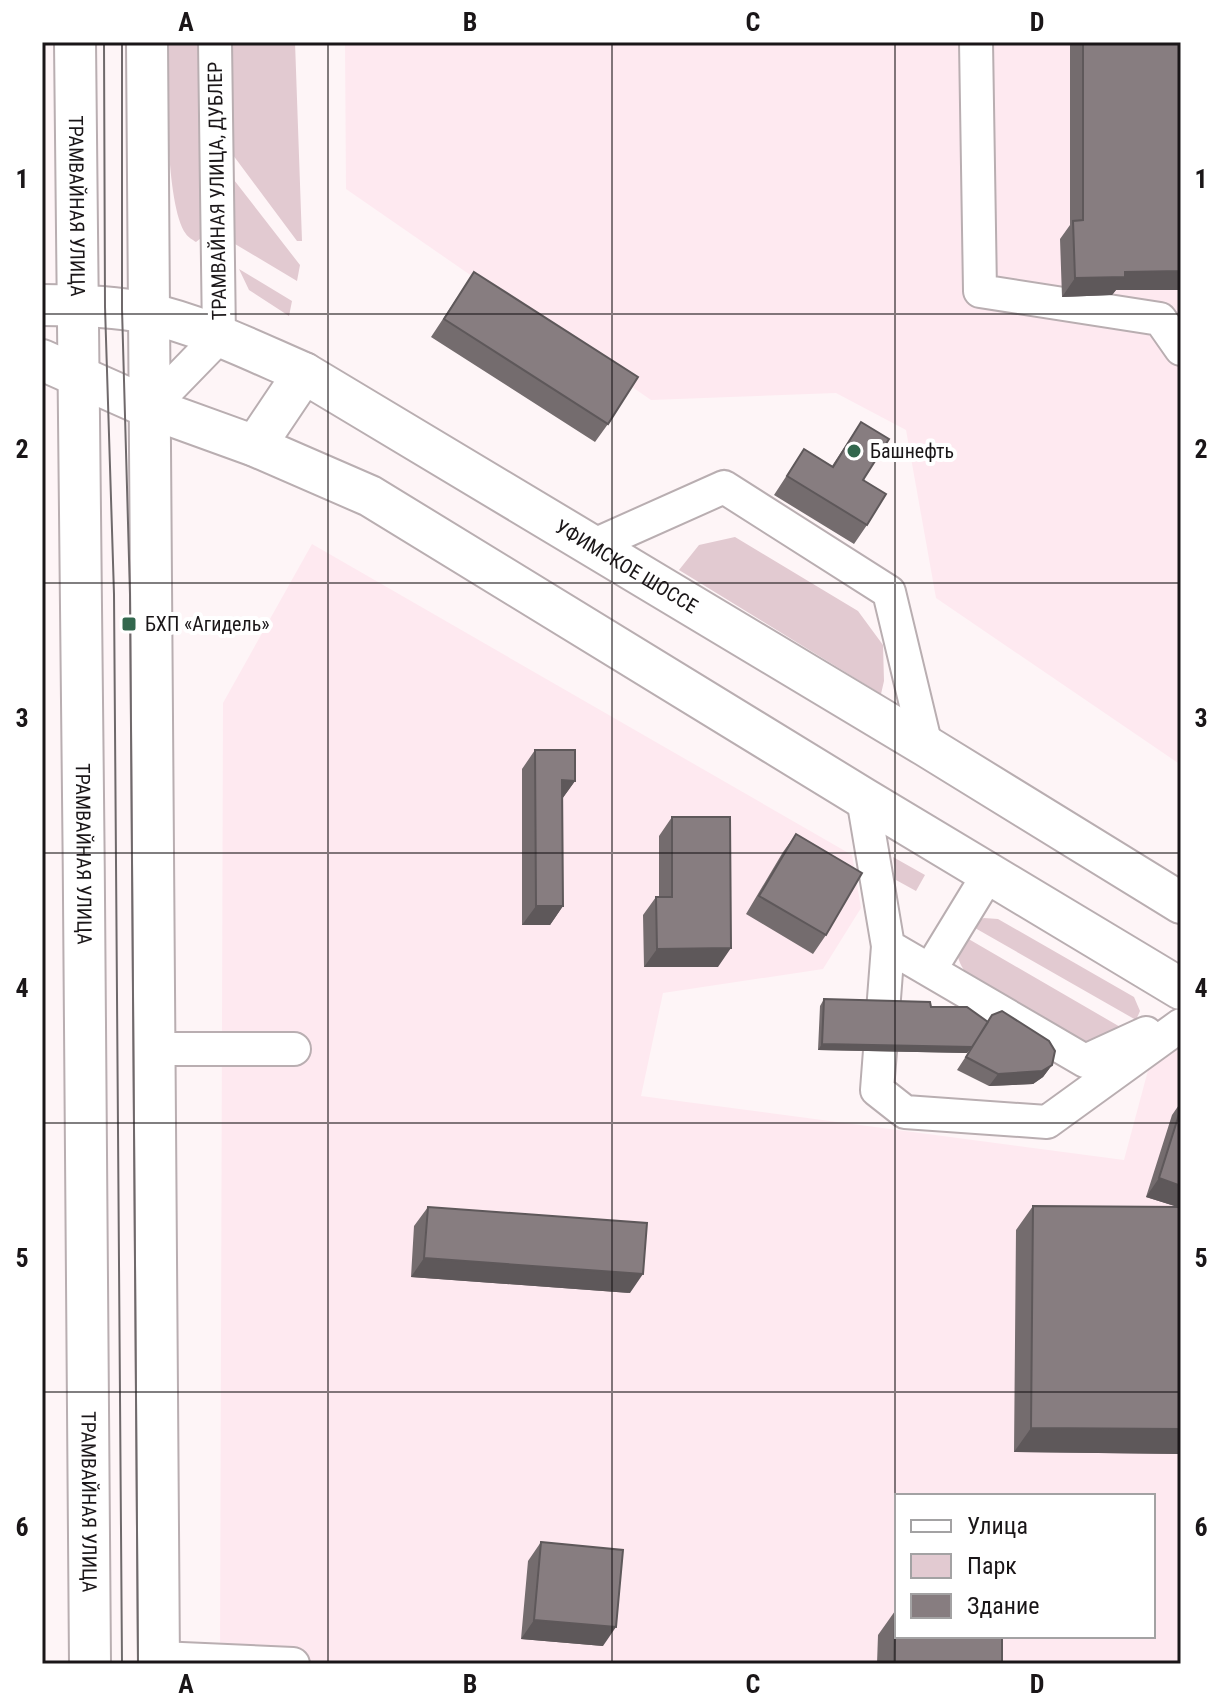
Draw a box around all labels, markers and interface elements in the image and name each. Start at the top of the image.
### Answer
text: A [178,7,194,37]
text: B [463,7,477,37]
text: C [746,7,761,37]
text: D [1030,7,1044,37]
street label: ТРАМВАЙНАЯ УЛИЦА, ДУБЛЕР [203,62,231,320]
street label: ТРАМВАЙНАЯ УЛИЦА [64,115,90,297]
text: 1 [15,164,29,194]
text: 1 [1194,164,1208,194]
text: 2 [15,434,29,464]
text: 2 [1194,434,1208,464]
place label: Башнефть [870,439,954,463]
marker: Башнефть [845,442,863,460]
street label: УФИМСКОЕ ШОССЕ [551,515,702,618]
place label: БХП «Агидель» [145,612,270,636]
marker: БХП «Агидель» [120,615,138,633]
text: 3 [15,703,29,733]
text: 3 [1194,703,1208,733]
street label: ТРАМВАЙНАЯ УЛИЦА [71,763,97,945]
text: 4 [15,973,29,1003]
text: 4 [1194,973,1208,1003]
text: 5 [15,1243,29,1273]
text: 5 [1194,1243,1208,1273]
street label: ТРАМВАЙНАЯ УЛИЦА [76,1411,102,1593]
legend [895,1494,1155,1638]
text: 6 [15,1512,29,1542]
text: Улица [967,1512,1028,1540]
text: 6 [1194,1512,1208,1542]
text: Парк [967,1552,1017,1580]
text: Здание [967,1592,1039,1620]
text: A [178,1669,194,1699]
text: B [463,1669,477,1699]
text: C [746,1669,761,1699]
text: D [1030,1669,1044,1699]

